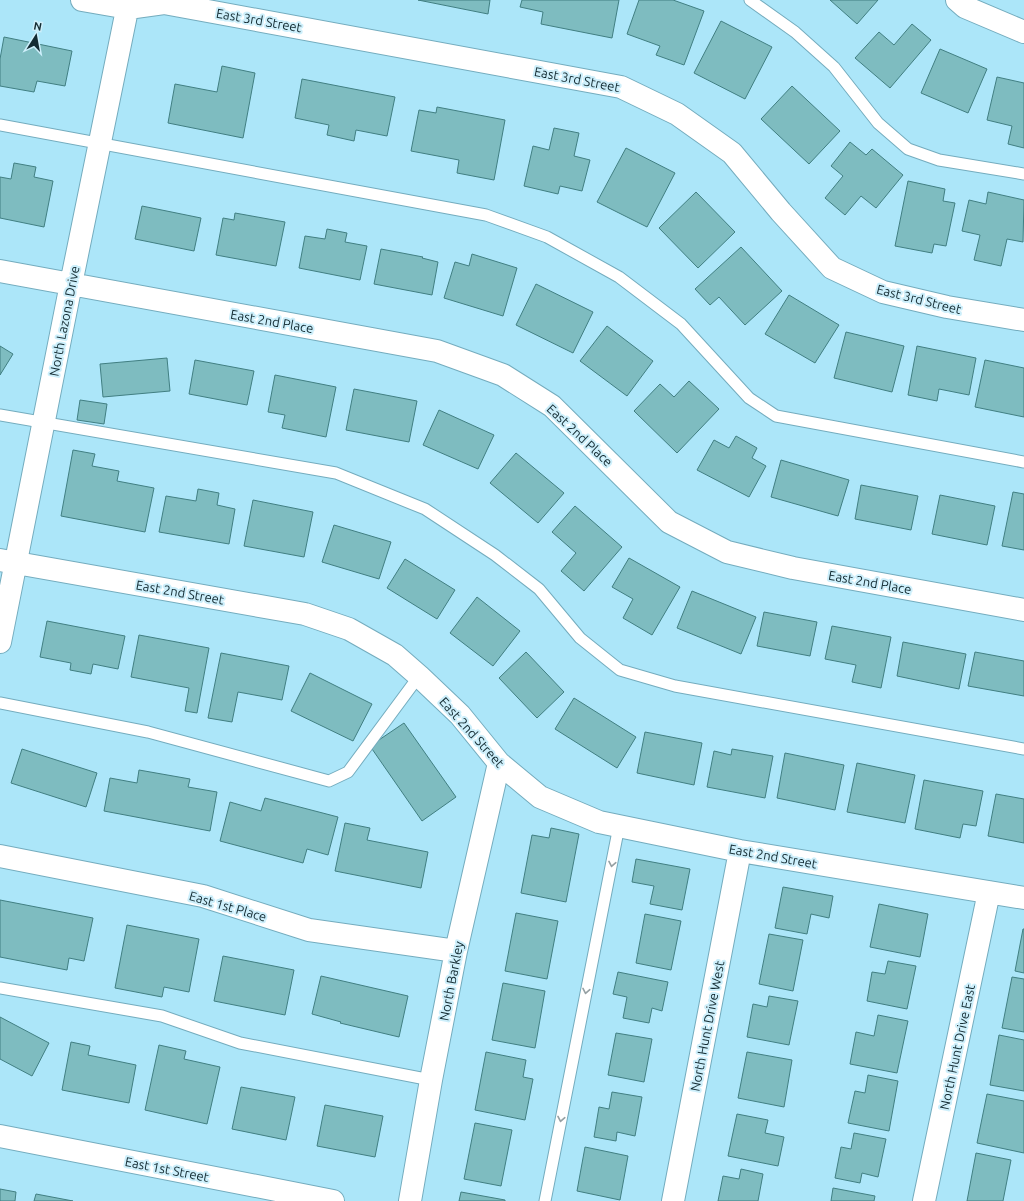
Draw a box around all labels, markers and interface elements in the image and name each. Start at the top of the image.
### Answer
street label: East 3rd Street [215,6,303,34]
north arrow [16,16,56,56]
text: N [33,20,43,33]
street label: East 3rd Street [533,64,621,94]
street label: North Lazona Drive [46,265,82,377]
street label: East 3rd Street [875,282,963,316]
street label: East 2nd Place [229,307,315,335]
street label: East 2nd Place [544,401,616,469]
street label: East 2nd Place [827,568,913,596]
street label: East 2nd Street [135,577,225,607]
street label: East 2nd Street [437,694,507,770]
street label: East 2nd Street [728,841,818,871]
one-way arrow [608,861,616,867]
street label: East 1st Place [188,888,268,924]
street label: North Barkley [436,940,466,1022]
street label: North Hunt Drive West [687,959,727,1093]
street label: North Hunt Drive East [937,983,977,1111]
one-way arrow [583,988,591,995]
one-way arrow [557,1116,566,1122]
street label: East 1st Street [124,1154,210,1184]

